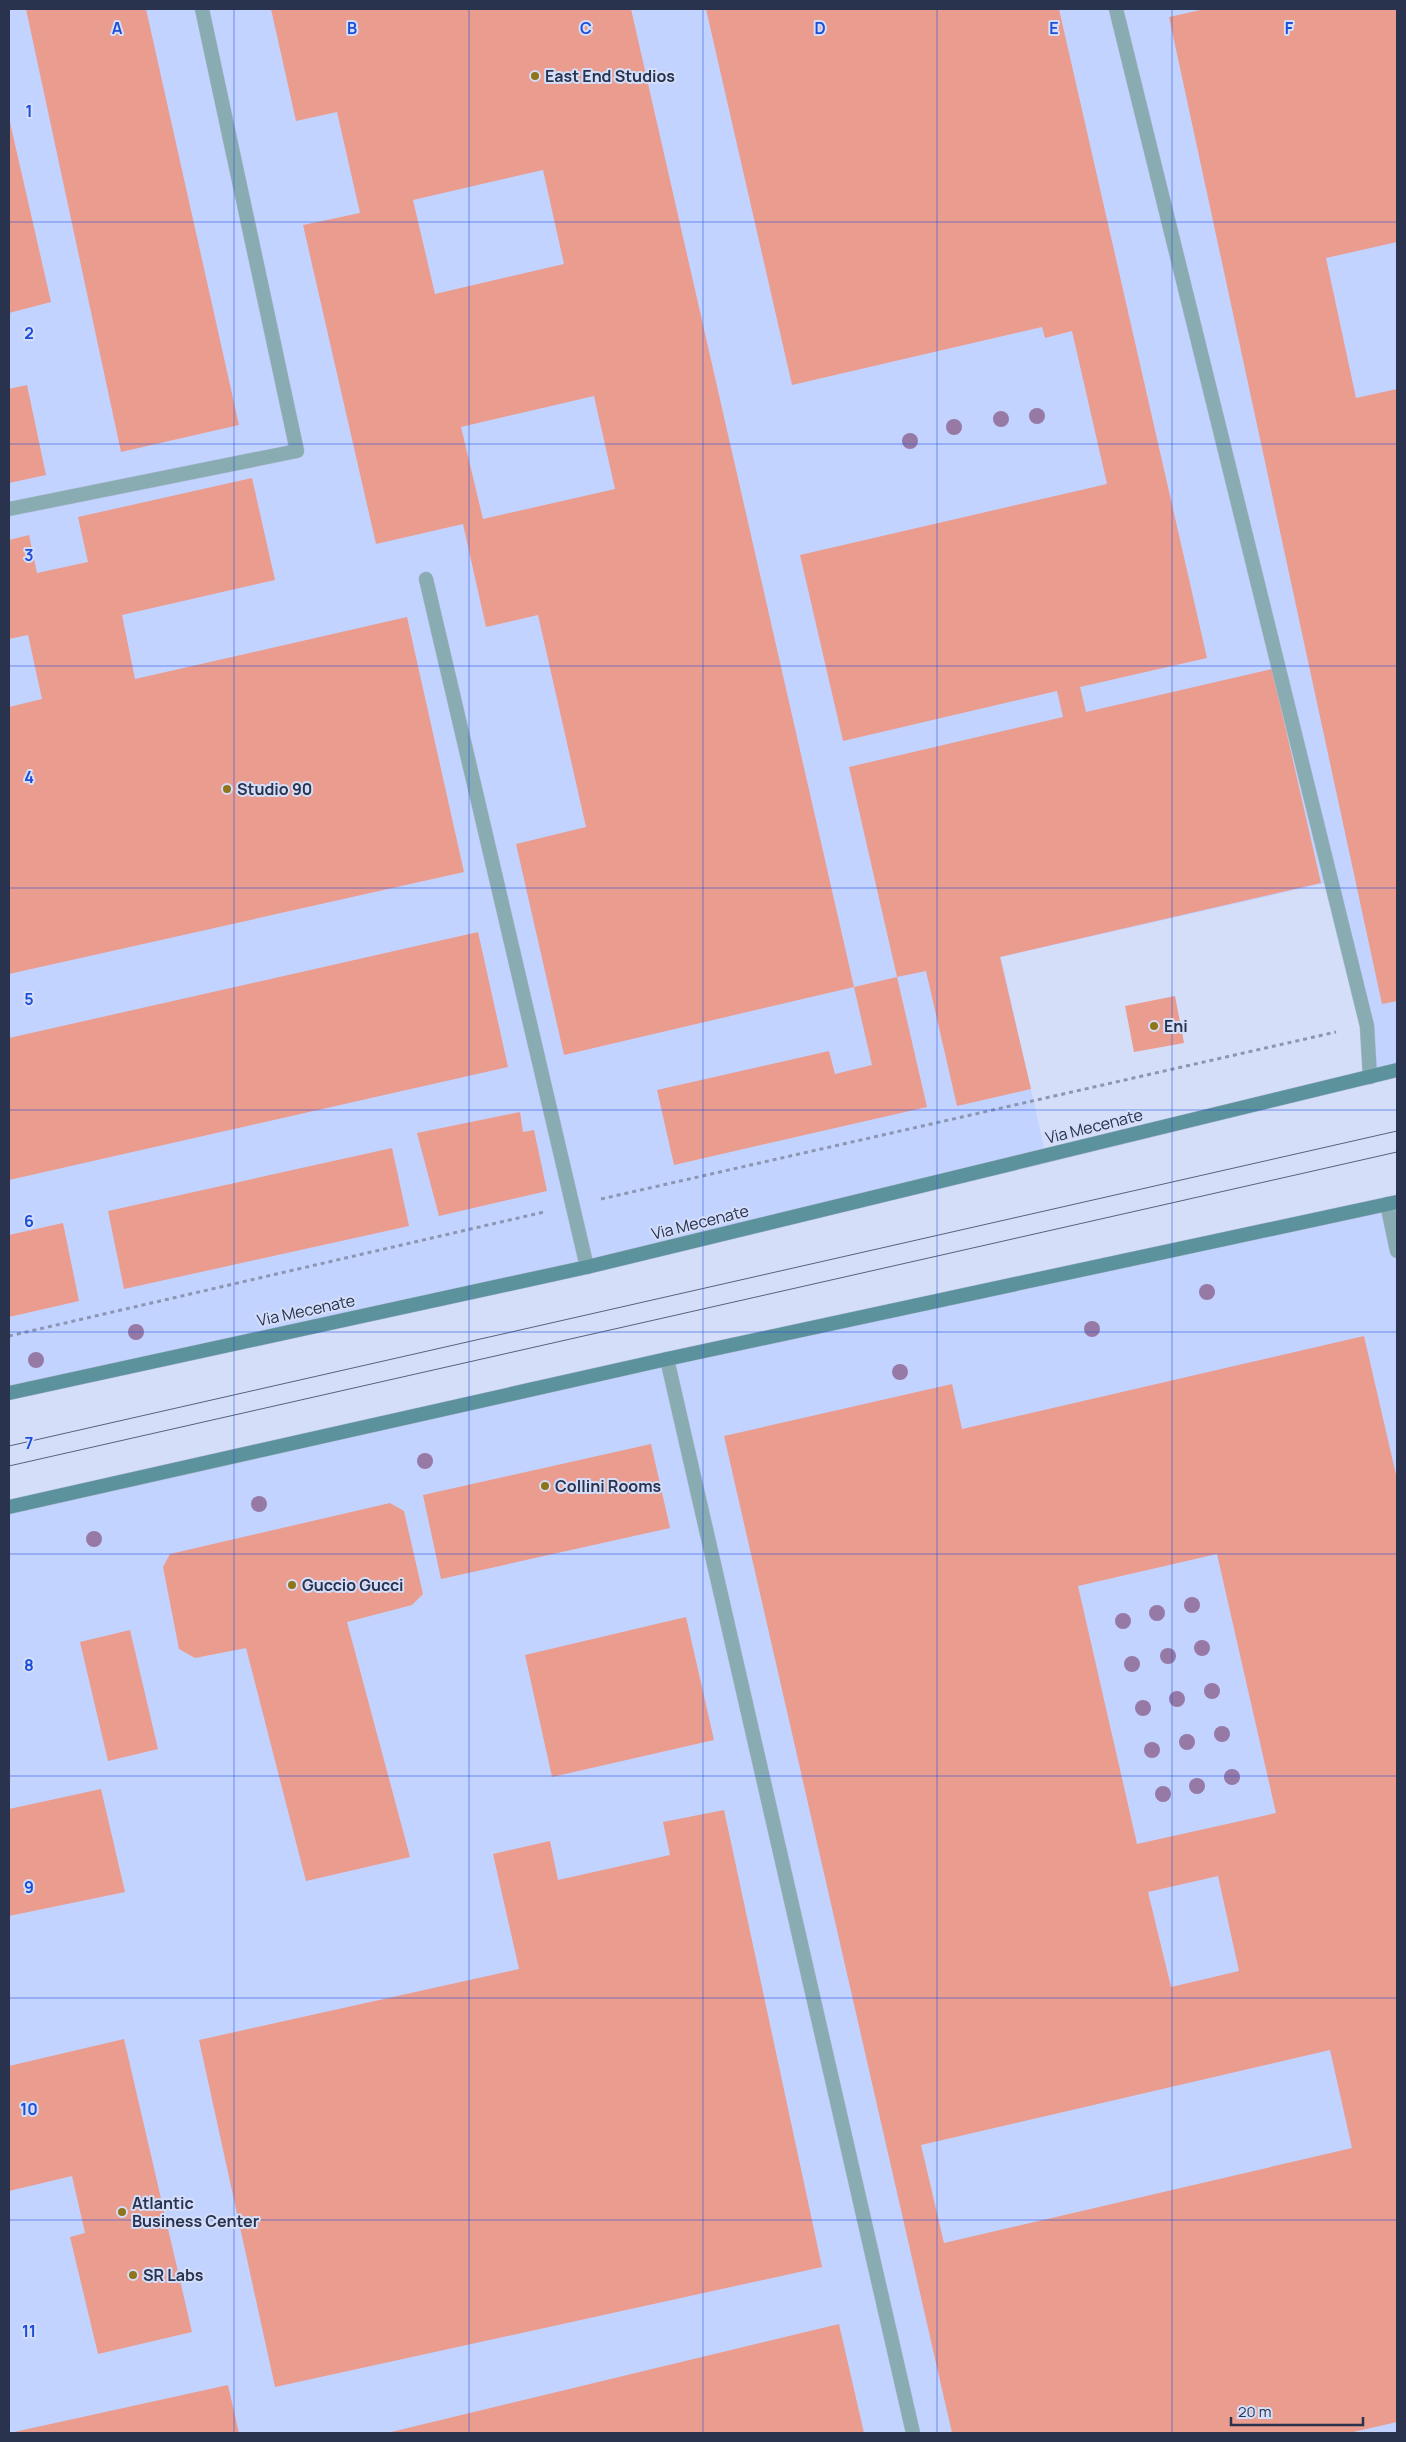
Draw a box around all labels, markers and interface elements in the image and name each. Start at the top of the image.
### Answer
text: A [112,17,123,39]
text: B [347,17,357,39]
text: C [580,17,592,39]
text: D [814,17,826,39]
text: E [1049,17,1059,39]
text: F [1285,17,1294,39]
place label: East End Studios [545,65,675,87]
marker: East End Studios [529,70,541,82]
text: 1 [25,100,33,122]
text: 2 [24,322,34,344]
text: 3 [24,544,34,566]
text: 4 [24,766,34,788]
place label: Studio 90 [237,778,312,800]
marker: Studio 90 [221,783,233,795]
text: 5 [24,988,34,1010]
place label: Eni [1164,1015,1188,1037]
marker: Eni [1148,1020,1160,1032]
street label: Via Mecenate [1043,1103,1145,1149]
street label: Via Mecenate [649,1199,751,1245]
text: 6 [24,1210,34,1232]
street label: Via Mecenate [255,1289,357,1331]
text: 7 [25,1432,33,1454]
place label: Collini Rooms [555,1475,662,1497]
marker: Collini Rooms [539,1480,551,1492]
place label: Guccio Gucci [302,1574,403,1596]
marker: Guccio Gucci [286,1579,298,1591]
text: 8 [24,1654,34,1676]
text: 9 [24,1876,34,1898]
text: 10 [20,2098,38,2120]
place label: Atlantic Business Center [132,2192,259,2232]
marker: Atlantic Business Center [116,2206,128,2218]
place label: SR Labs [143,2264,204,2286]
marker: SR Labs [127,2269,139,2281]
text: 11 [22,2320,36,2342]
scale bar [1231,2394,1364,2426]
text: 20 m [1238,2401,1271,2422]

